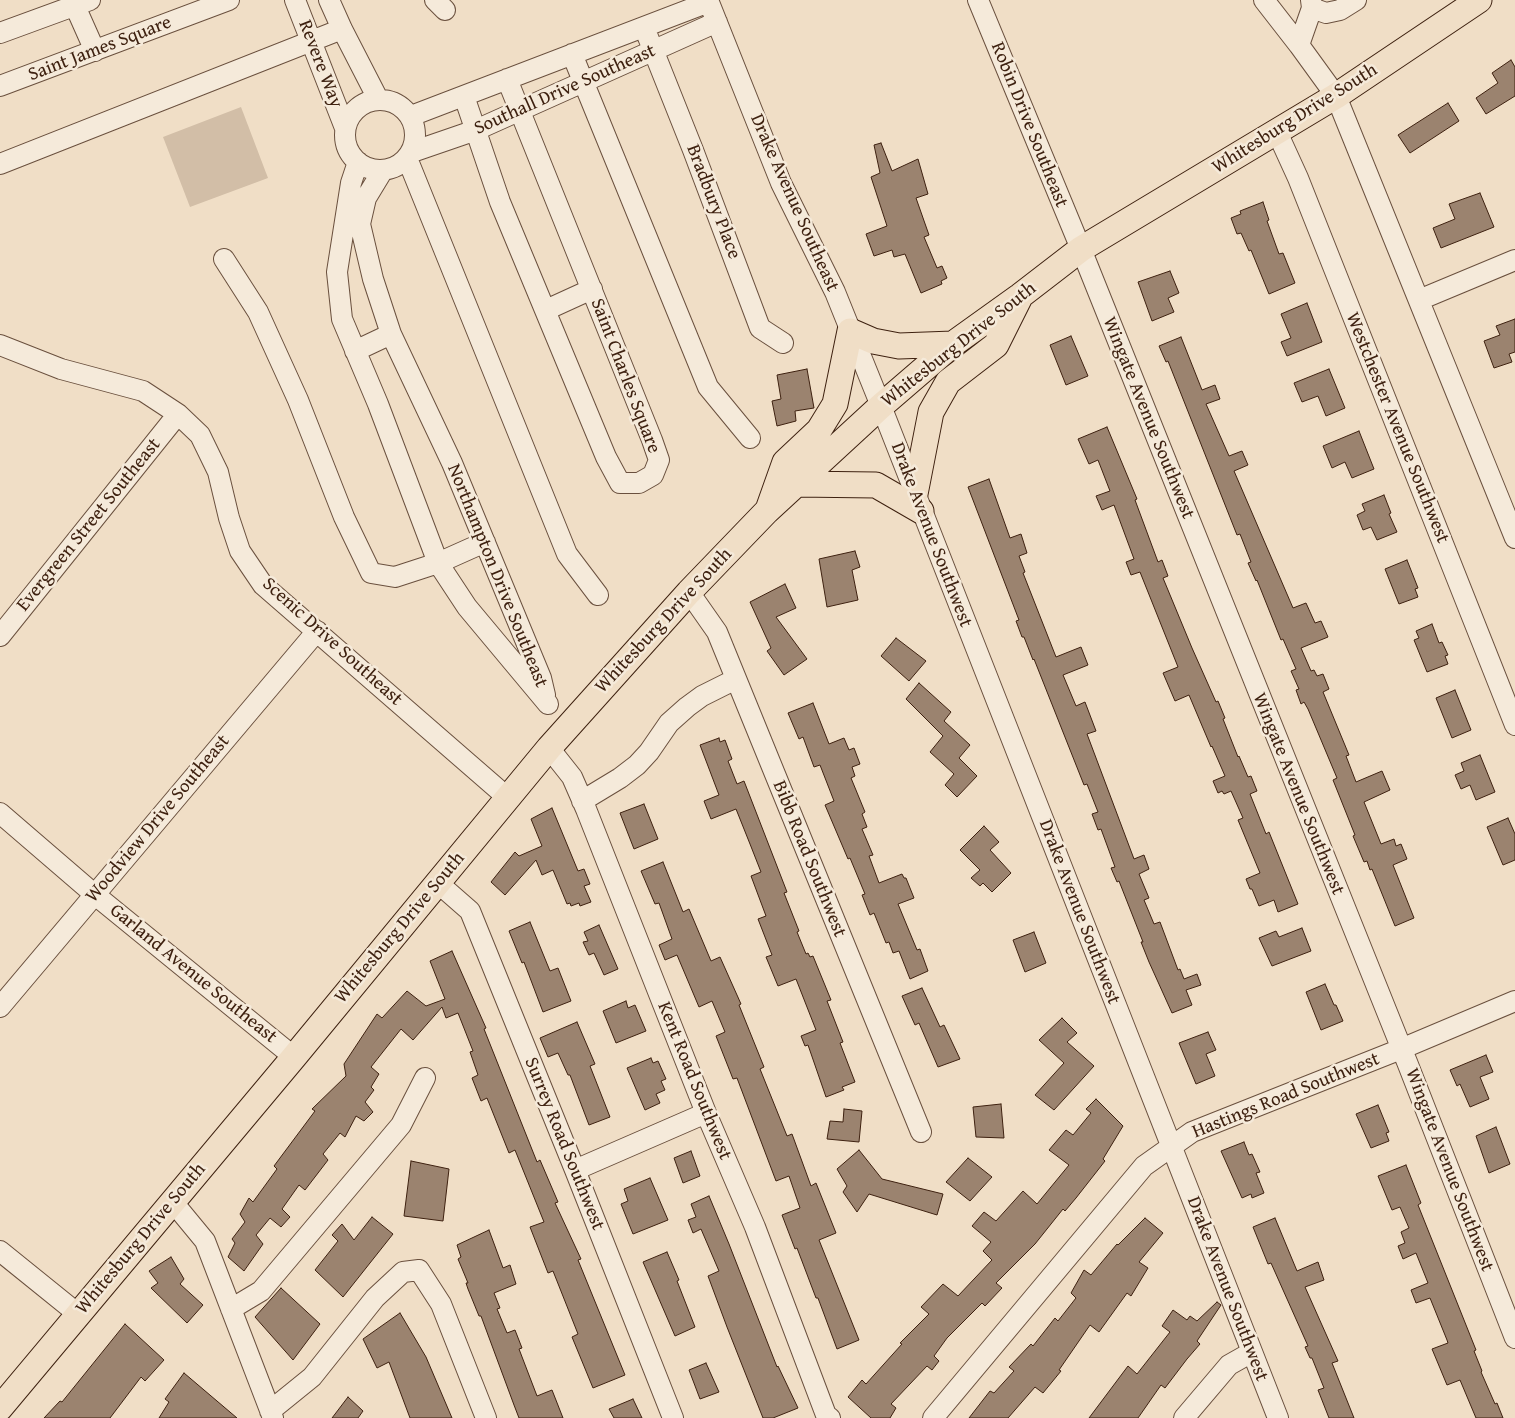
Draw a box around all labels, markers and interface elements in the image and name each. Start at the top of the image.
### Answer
street label: Saint James Square [25,11,175,87]
street label: Revere Way [293,17,347,111]
street label: Robin Drive Southeast [985,39,1073,211]
street label: Southall Drive Southeast [471,40,659,140]
street label: Whitesburg Drive South [1208,59,1382,179]
street label: Drake Avenue Southeast [745,111,843,295]
street label: Bradbury Place [681,141,745,263]
street label: Whitesburg Drive South [877,277,1041,413]
street label: Saint Charles Square [585,295,665,457]
street label: Westchester Avenue Southwest [1340,309,1454,547]
street label: Wingate Avenue Southwest [1097,314,1199,522]
street label: Evergreen Street Southeast [12,434,166,616]
street label: Drake Avenue Southwest [885,439,977,631]
street label: Northampton Drive Southeast [442,461,552,691]
street label: Whitesburg Drive South [591,544,737,698]
street label: Scenic Drive Southeast [257,573,407,711]
street label: Wingate Avenue Southwest [1247,690,1349,898]
street label: Woodview Drive Southeast [81,731,235,907]
street label: Bibb Road Southwest [767,777,851,941]
street label: Drake Avenue Southwest [1033,816,1125,1008]
street label: Whitesburg Drive South [330,848,470,1008]
street label: Garland Avenue Southeast [105,899,281,1049]
street label: Kent Road Southwest [652,999,736,1163]
street label: Hastings Road Southwest [1189,1048,1383,1144]
street label: Surrey Road Southwest [519,1054,609,1234]
street label: Wingate Avenue Southwest [1400,1065,1498,1275]
street label: Whitesburg Drive South [71,1159,211,1319]
street label: Drake Avenue Southwest [1181,1193,1273,1385]

